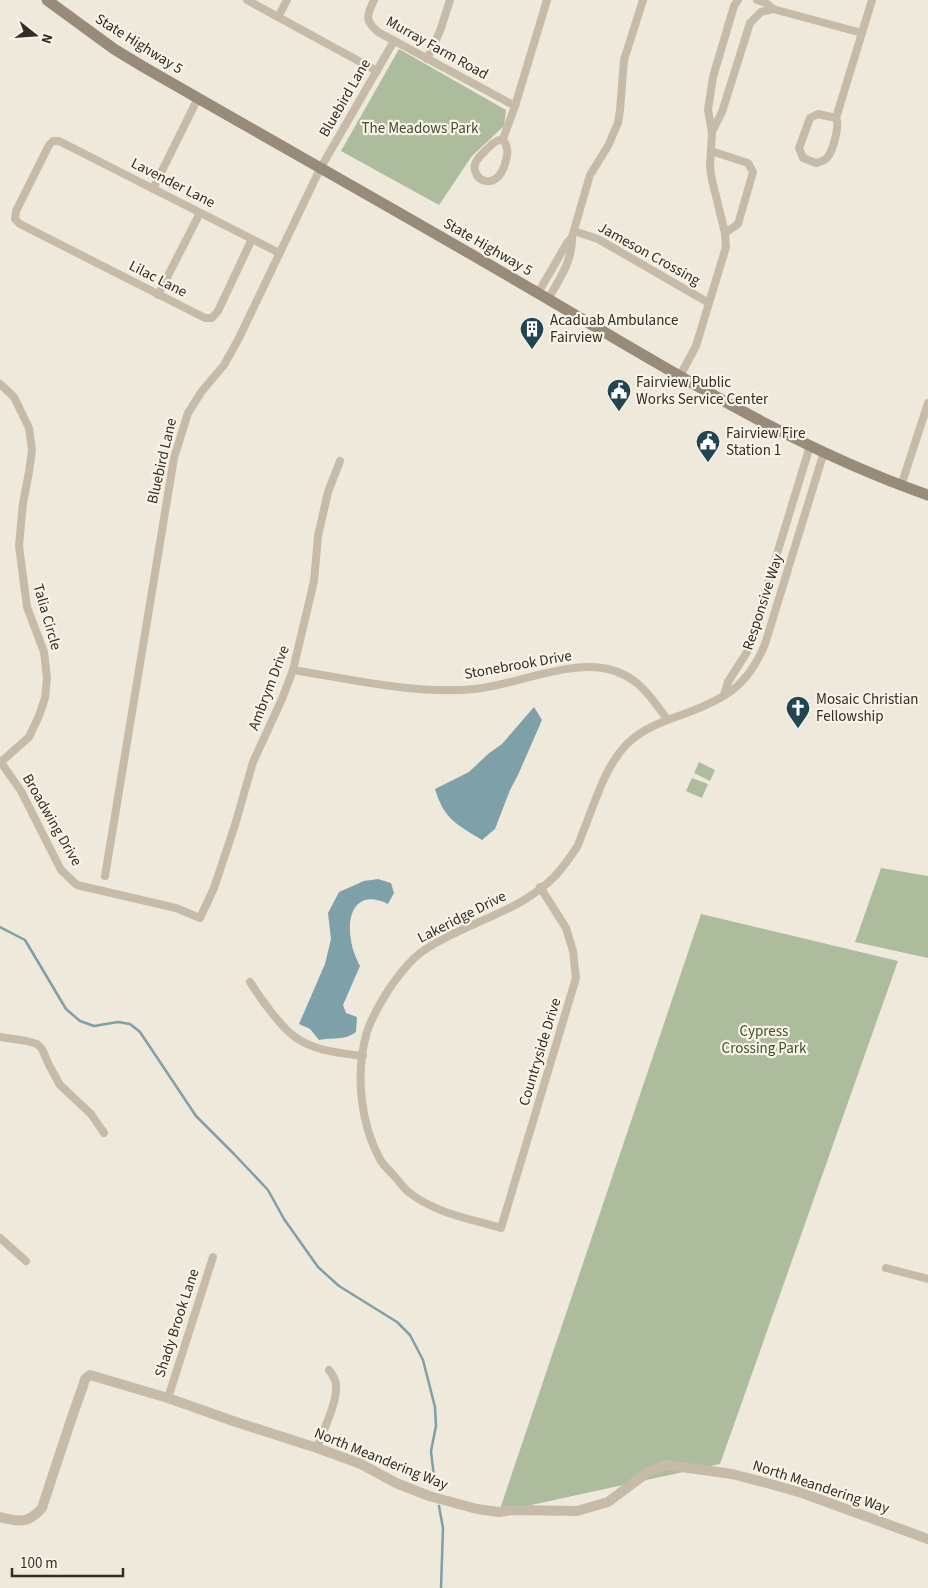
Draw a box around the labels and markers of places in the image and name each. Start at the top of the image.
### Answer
place label: Acaduab Ambulance Fairview [550,310,678,348]
building icon: Acaduab Ambulance Fairview [519,316,545,350]
place label: Fairview Public Works Service Center [636,372,769,410]
public building icon: Fairview Public Works Service Center [606,378,632,412]
place label: Fairview Fire Station 1 [726,423,805,461]
public building icon: Fairview Fire Station 1 [695,429,721,463]
place label: Mosaic Christian Fellowship [816,689,919,727]
church icon: Mosaic Christian Fellowship [785,695,811,729]

